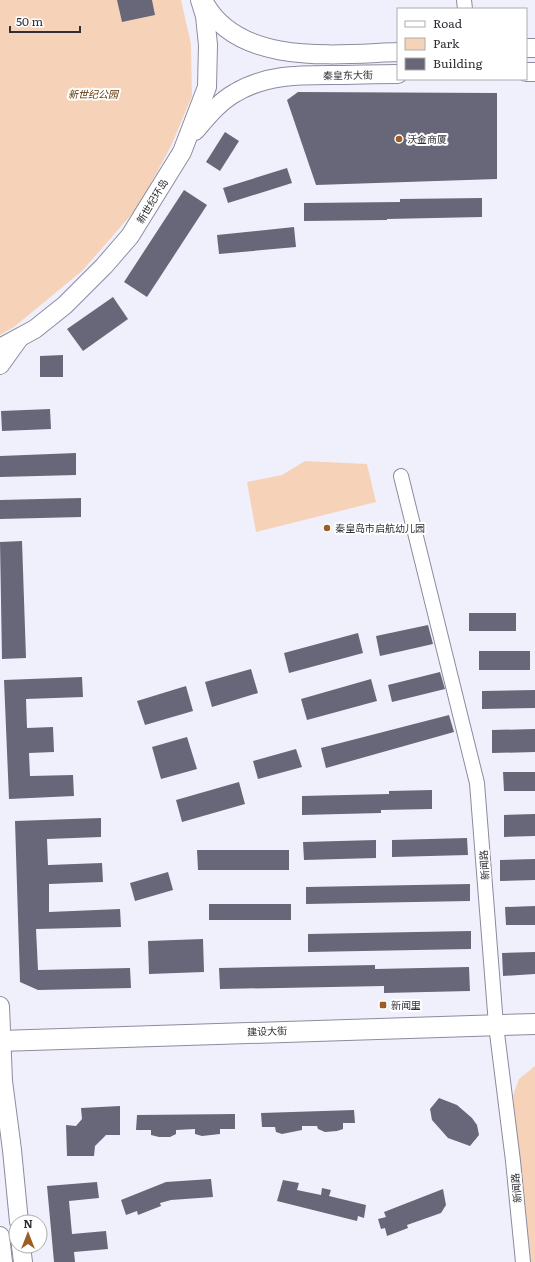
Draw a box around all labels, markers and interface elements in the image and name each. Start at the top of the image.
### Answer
scale bar [10,8,80,34]
legend [397,8,527,80]
text: 50 m [16,12,43,30]
text: Road [433,14,463,32]
text: Park [433,34,460,52]
text: Building [433,54,483,72]
street label: 秦皇东大街 [323,67,373,82]
park label: 新世纪公园 [68,86,120,101]
place label: 沃金商厦 [407,131,447,146]
marker: 沃金商厦 [394,134,404,144]
street label: 新世纪环岛 [132,175,171,226]
place label: 秦皇岛市启航幼儿园 [335,520,425,535]
marker: 秦皇岛市启航幼儿园 [322,523,332,533]
street label: 新闻路 [475,850,492,881]
place label: 新闻里 [391,997,421,1012]
marker: 新闻里 [378,1000,388,1010]
street label: 建设大街 [247,1022,287,1039]
street label: 新闻路 [507,1172,524,1204]
north arrow [8,1214,48,1254]
text: N [23,1215,33,1231]

